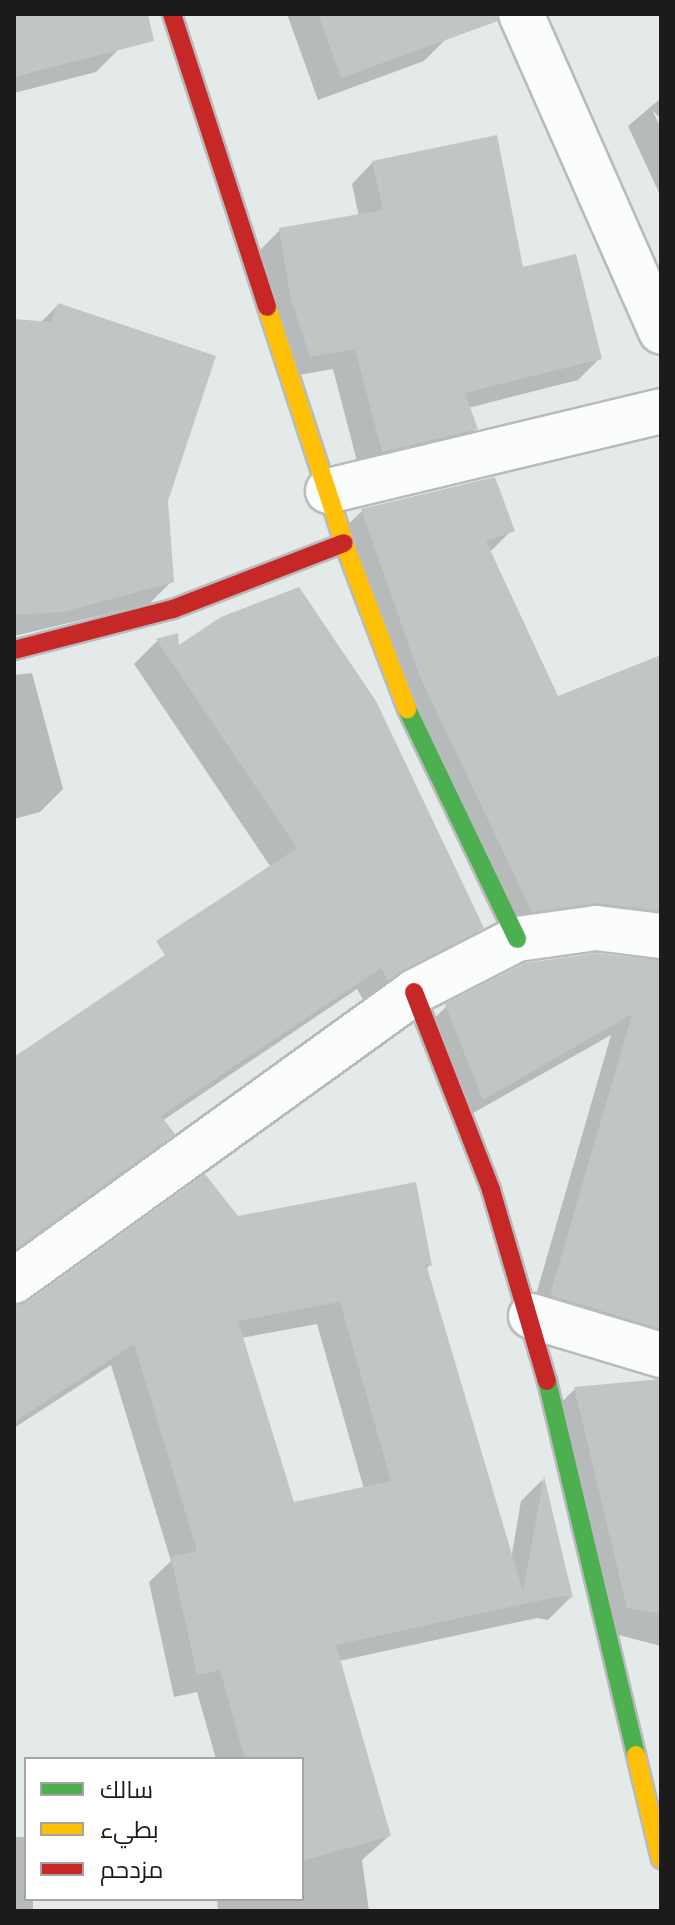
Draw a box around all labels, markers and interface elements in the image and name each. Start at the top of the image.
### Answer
legend [24,1757,304,1901]
text: سالك [100,1776,153,1804]
text: بطيء [100,1816,159,1844]
text: مزدحم [100,1856,163,1884]

